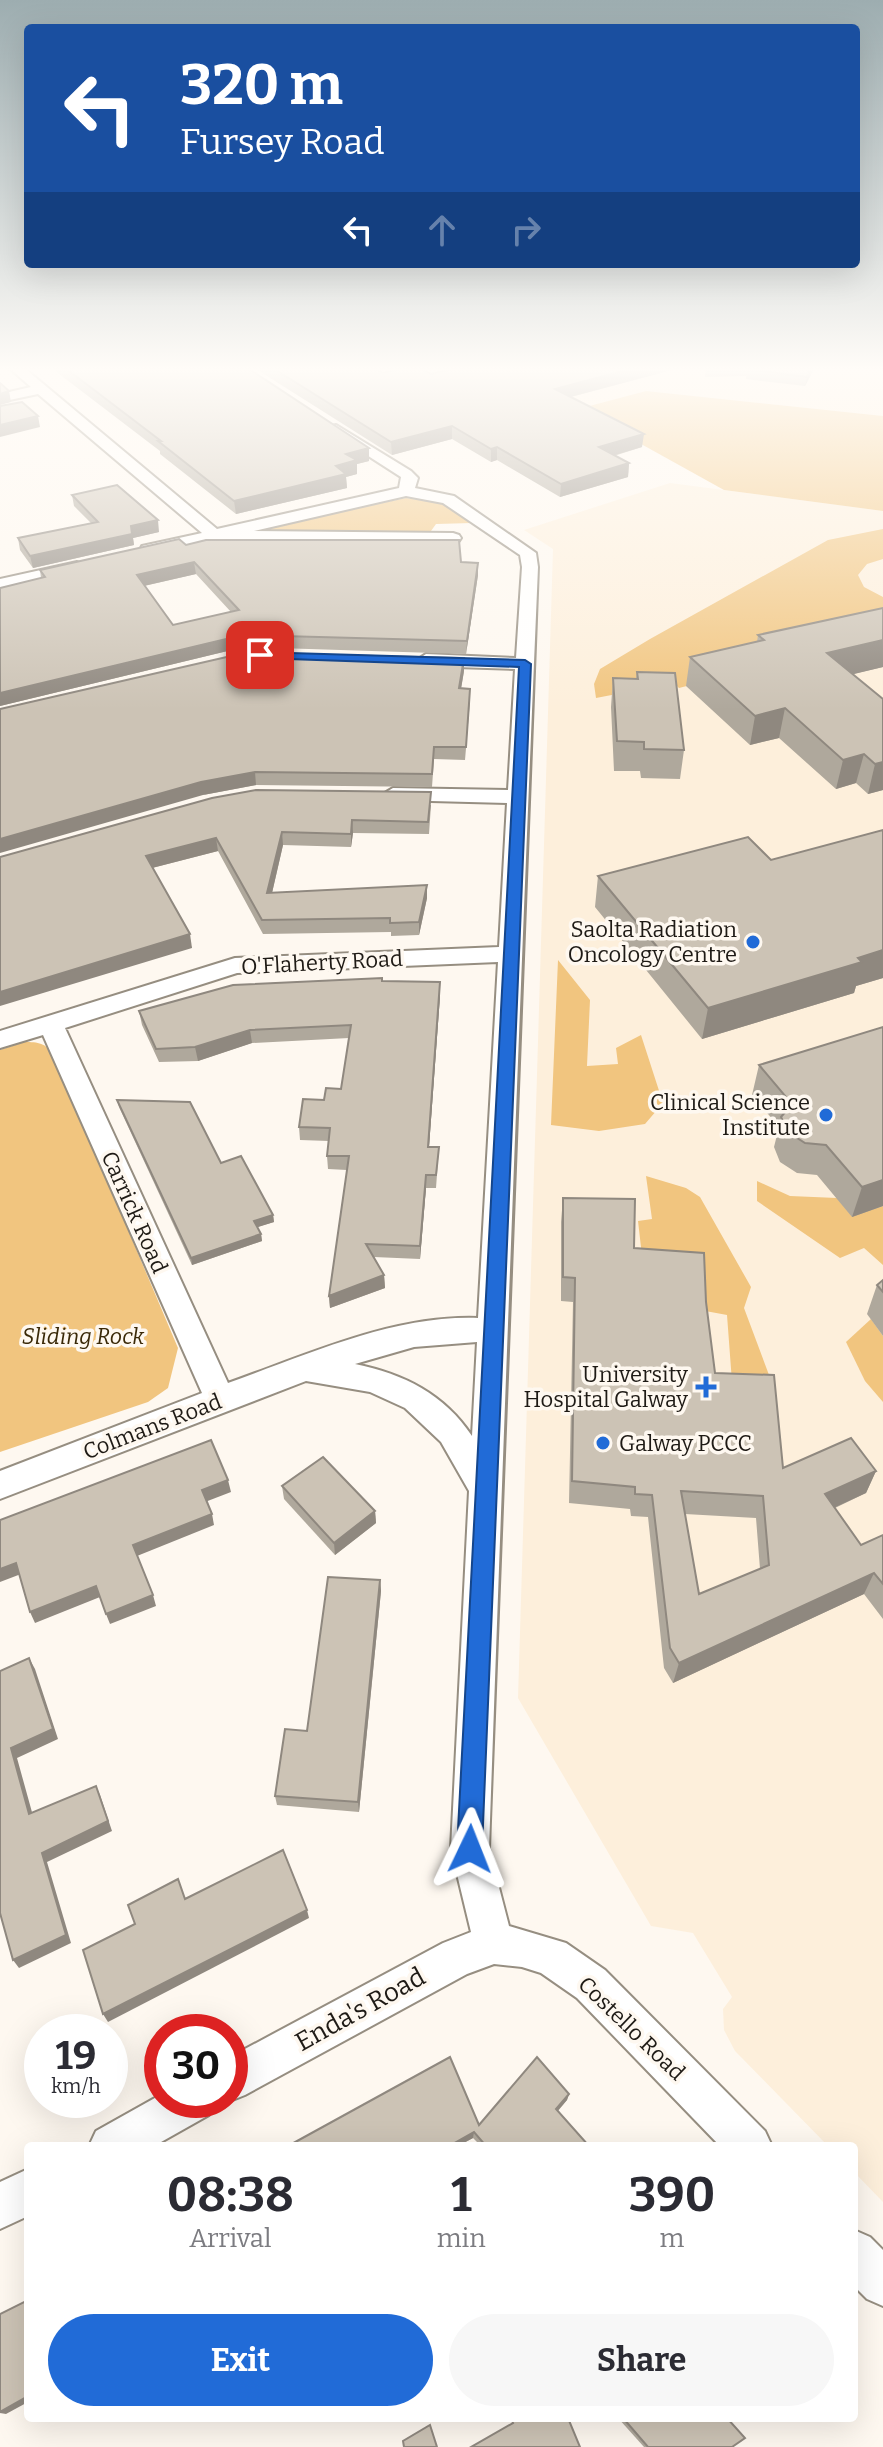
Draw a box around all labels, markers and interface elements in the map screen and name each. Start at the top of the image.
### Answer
text: 320 m [180,52,343,119]
icon: left [48,56,152,160]
text: Fursey Road [180,120,385,164]
icon: left [336,208,380,252]
icon: ahead [420,208,464,252]
icon: right [504,208,548,252]
pin [226,621,294,689]
icon: arrive [238,633,282,677]
place label: Saolta Radiation Oncology Centre [568,916,737,968]
marker: Saolta Radiation Oncology Centre [744,933,762,951]
street label: O'Flaherty Road [240,945,404,980]
place label: Clinical Science Institute [650,1089,810,1141]
marker: Clinical Science Institute [817,1106,835,1124]
street label: Carrick Road [96,1147,173,1277]
park label: Sliding Rock [22,1323,145,1350]
place label: University Hospital Galway [523,1361,688,1413]
marker: University Hospital Galway [695,1376,717,1398]
street label: Colmans Road [79,1388,225,1465]
place label: Galway PCCC [619,1430,752,1457]
marker: Galway PCCC [594,1434,612,1452]
position arrow [428,1807,512,1891]
street label: Enda's Road [290,1961,431,2058]
street label: Costello Road [573,1971,691,2086]
speed limit sign: 30 [144,2014,248,2118]
text: 19 [56,2032,96,2080]
text: km/h [51,2074,101,2098]
text: 08:38 [167,2166,294,2224]
text: 1 [451,2166,472,2224]
text: 390 [629,2166,715,2224]
text: Arrival [189,2223,272,2254]
text: min [437,2223,486,2254]
text: m [660,2223,684,2254]
button: Exit [48,2314,433,2406]
button: Share [449,2314,834,2406]

